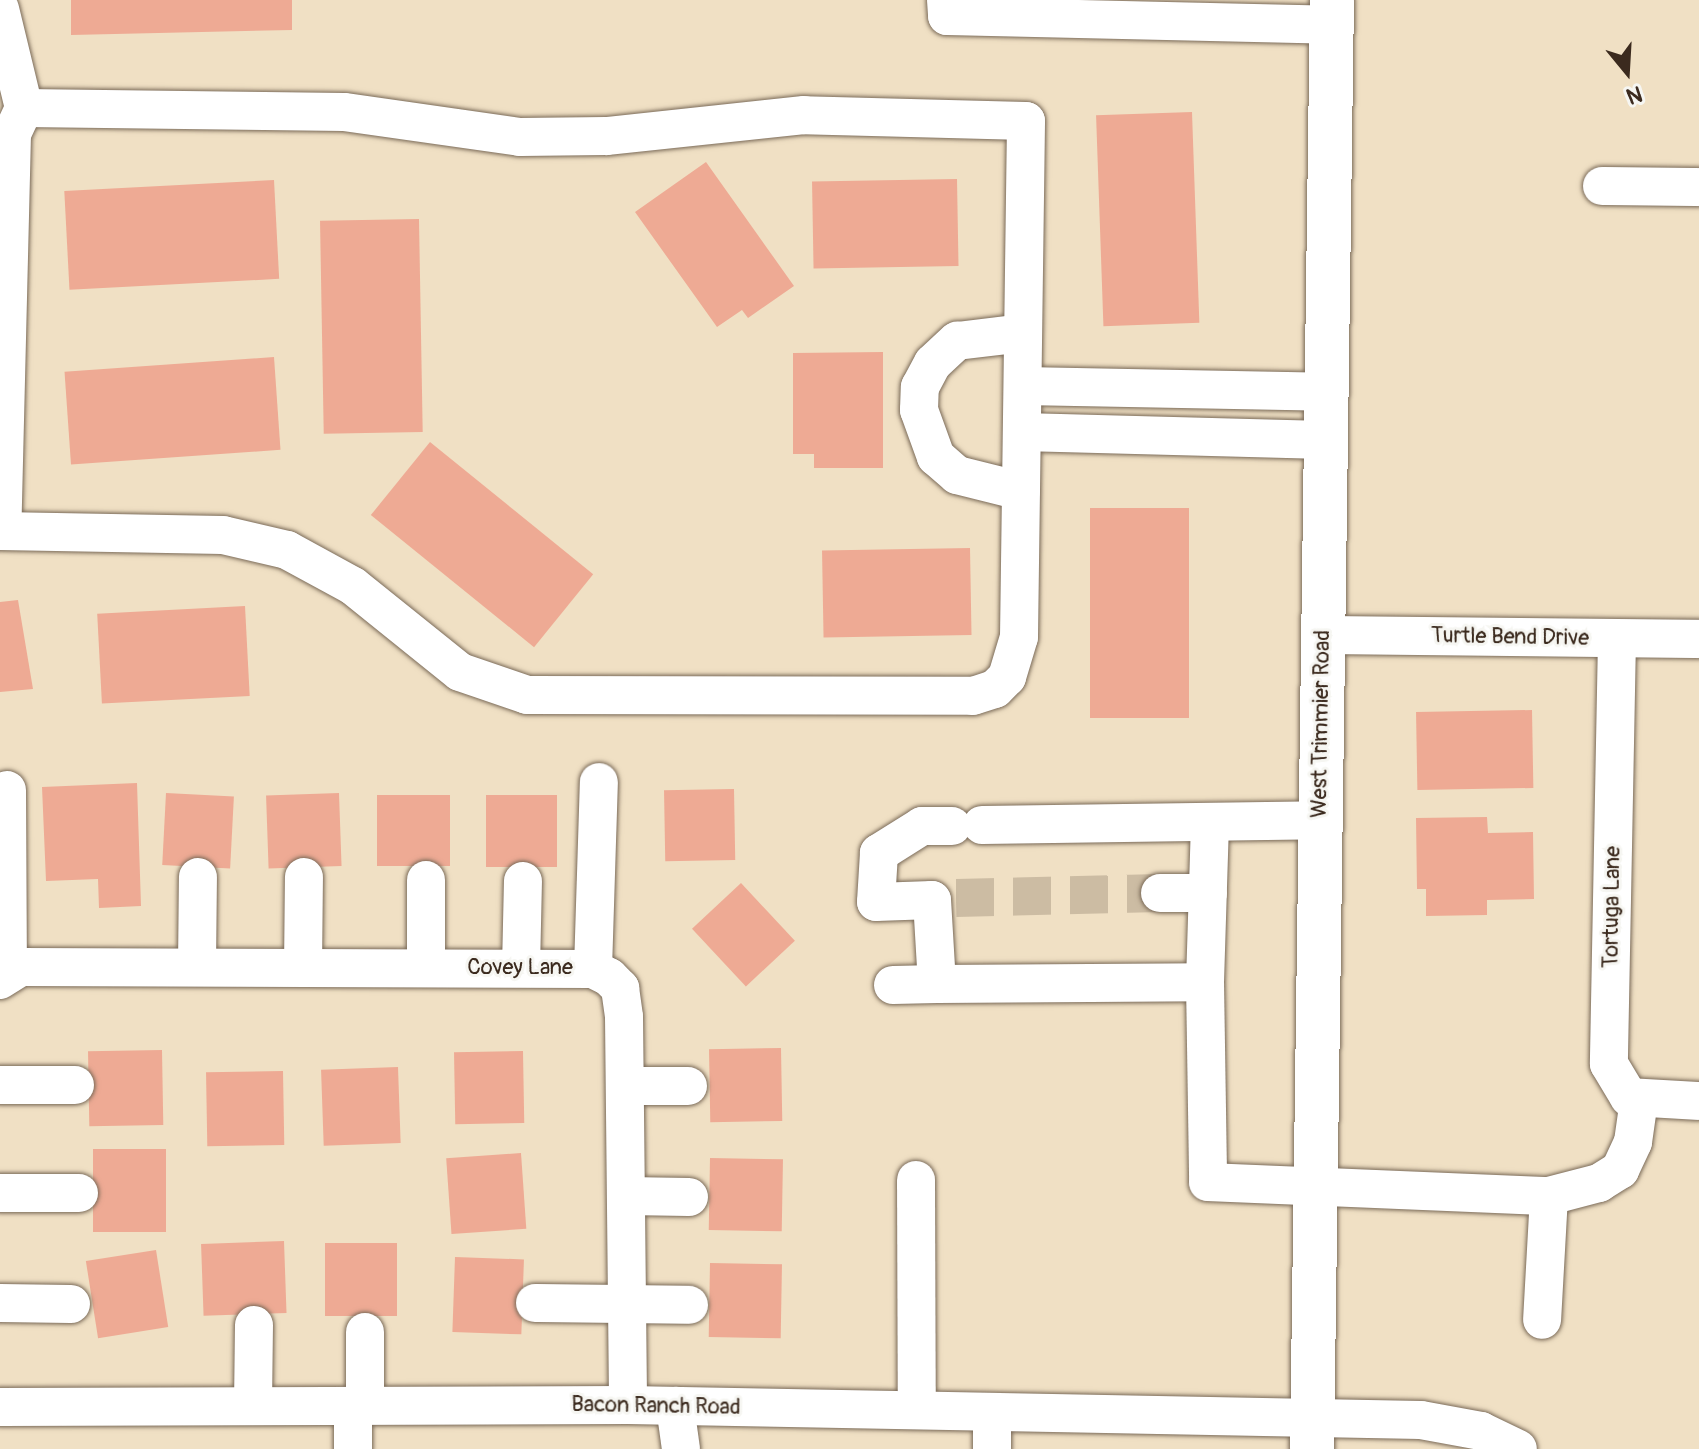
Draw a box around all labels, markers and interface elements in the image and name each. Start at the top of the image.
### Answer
north arrow [1587,32,1667,112]
text: N [1623,79,1646,110]
street label: Turtle Bend Drive [1431,622,1589,652]
street label: West Trimmier Road [1306,630,1336,818]
street label: Tortuga Lane [1598,846,1626,968]
street label: Covey Lane [467,955,573,981]
street label: Bacon Ranch Road [571,1391,741,1421]

